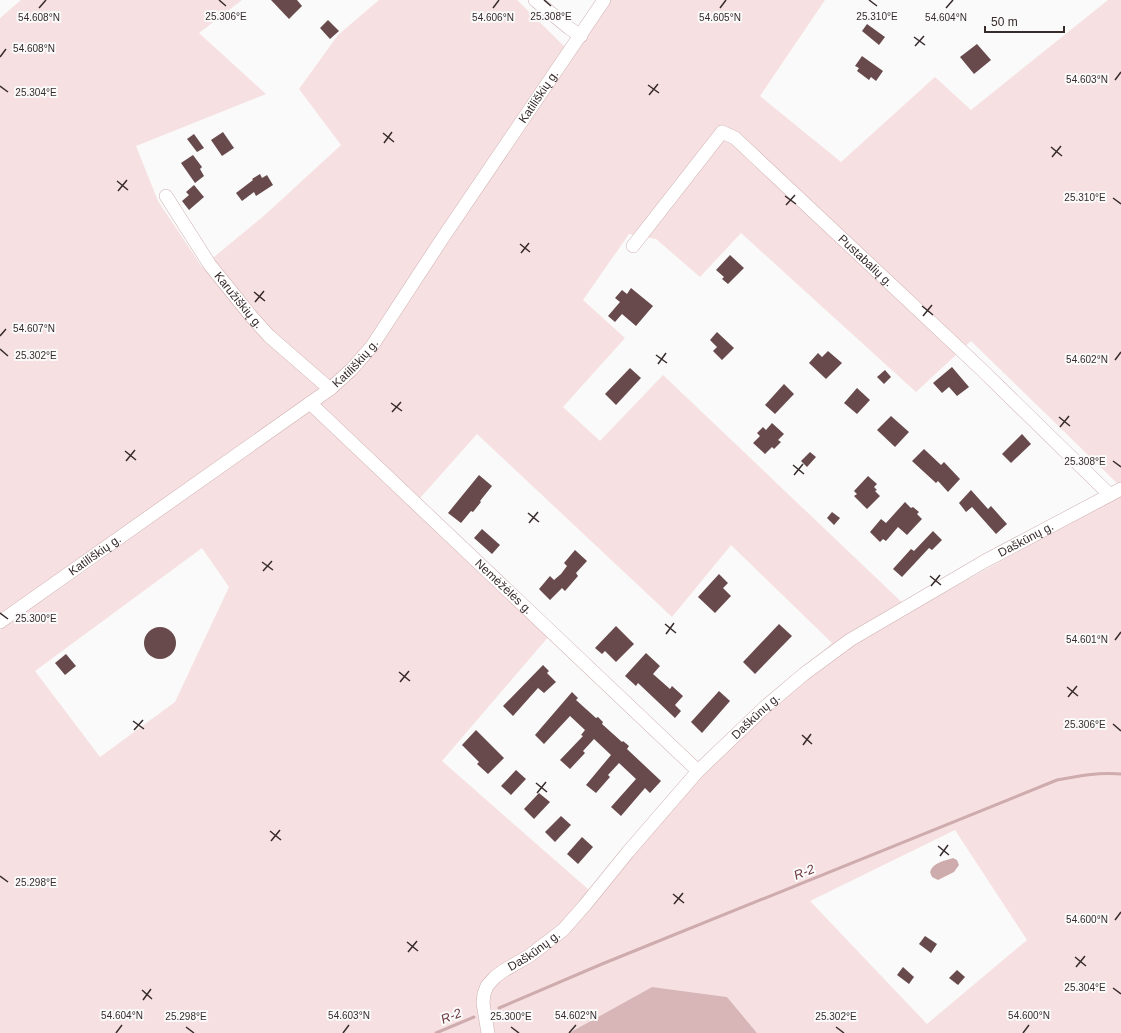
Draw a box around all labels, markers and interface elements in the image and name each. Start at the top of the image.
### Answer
scale bar [985,8,1064,34]
text: 25.306°E [205,11,247,22]
text: 25.308°E [530,11,572,22]
text: 25.310°E [856,11,898,22]
text: 54.608°N [18,12,60,23]
text: 54.606°N [472,12,514,23]
text: 54.605°N [699,12,741,23]
text: 54.604°N [925,12,967,23]
text: 50 m [991,15,1018,29]
text: 54.608°N [13,43,55,54]
street label: Katiliškių g. [516,68,561,126]
text: 54.603°N [1066,74,1108,85]
text: 25.304°E [15,87,57,98]
text: 25.310°E [1064,192,1106,203]
street label: Pustabalių g. [835,232,896,289]
street label: Karužiškių g. [211,269,266,331]
text: 54.607°N [13,323,55,334]
street label: Katiliškių g. [329,337,381,390]
text: 25.302°E [15,350,57,361]
text: 54.602°N [1066,354,1108,365]
text: 25.308°E [1064,456,1106,467]
street label: Daškūnų g. [996,519,1056,560]
street label: Katiliškių g. [66,532,124,578]
street label: Nemėžėlės g. [472,556,535,617]
text: 25.300°E [15,613,57,624]
text: 54.601°N [1066,634,1108,645]
street label: Daškūnų g. [729,691,783,742]
text: 25.306°E [1064,719,1106,730]
water label: R-2 [791,861,817,883]
text: 25.298°E [15,877,57,888]
text: 54.600°N [1066,914,1108,925]
street label: Daškūnų g. [505,928,563,974]
text: 25.304°E [1064,982,1106,993]
water label: R-2 [438,1005,464,1027]
text: 54.604°N [101,1010,143,1021]
text: 54.603°N [328,1010,370,1021]
text: 54.602°N [555,1010,597,1021]
text: 54.600°N [1008,1010,1050,1021]
text: 25.298°E [165,1011,207,1022]
text: 25.300°E [490,1011,532,1022]
text: 25.302°E [815,1011,857,1022]

